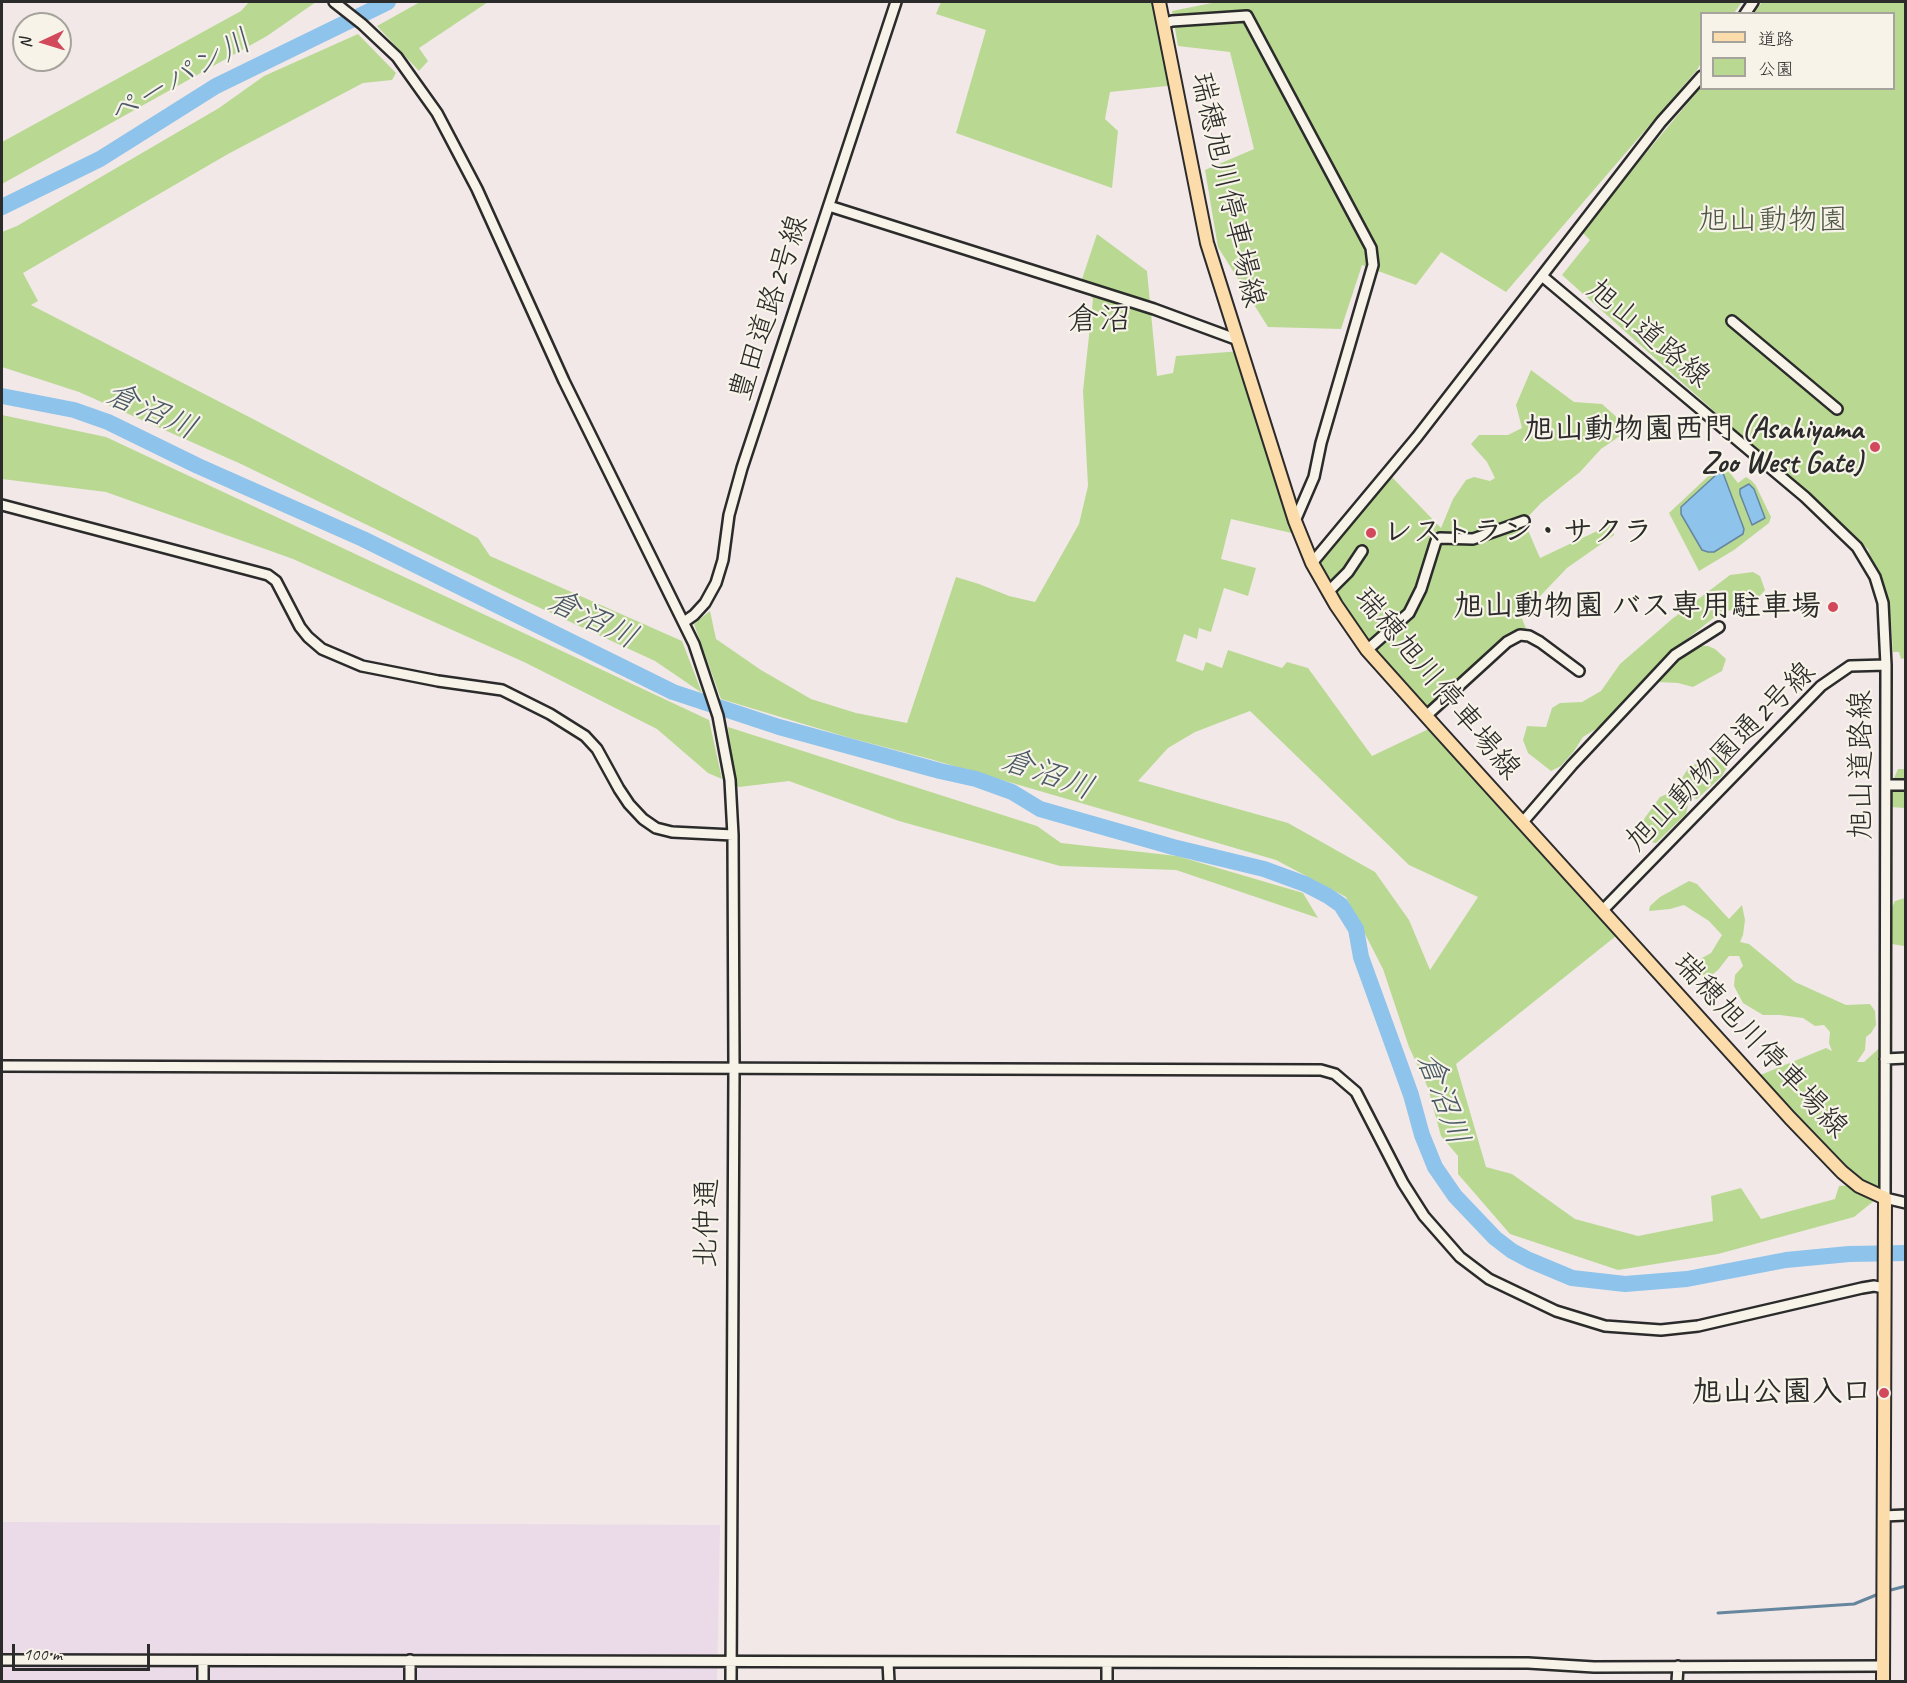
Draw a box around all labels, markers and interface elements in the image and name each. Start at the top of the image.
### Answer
north arrow [12,12,72,72]
legend [1700,12,1895,90]
water label: ペーパン川 [101,22,259,136]
text: 道路 [1758,28,1794,50]
text: N [16,37,36,49]
text: 公園 [1758,58,1794,80]
street label: 瑞穂旭川停車場線 [1182,69,1272,311]
park label: 旭山動物園 [1698,203,1848,239]
street label: 豊田道路2号線 [723,210,817,406]
street label: 旭山道路線 [1579,272,1717,396]
district label: 倉沼 [1067,302,1131,340]
water label: 倉沼川 [99,375,203,449]
place label: 旭山動物園西門 (Asahiyama Zoo West Gate) [1524,412,1863,482]
marker: 旭山動物園西門 (Asahiyama Zoo West Gate) [1868,440,1882,454]
place label: レストラン・サクラ [1383,515,1653,551]
marker: レストラン・サクラ [1364,526,1378,540]
street label: 瑞穂旭川停車場線 [1346,581,1528,787]
water label: 倉沼川 [540,582,644,658]
place label: 旭山動物園 バス専用駐車場 [1454,589,1821,625]
marker: 旭山動物園 バス専用駐車場 [1826,600,1840,614]
street label: 旭山動物園通2号線 [1619,655,1823,859]
street label: 旭山道路線 [1844,690,1880,840]
water label: 倉沼川 [995,741,1099,809]
street label: 瑞穂旭川停車場線 [1665,946,1855,1146]
water label: 倉沼川 [1408,1047,1476,1151]
street label: 北仲通 [689,1178,727,1268]
place label: 旭山公園入口 [1692,1375,1872,1411]
marker: 旭山公園入口 [1877,1386,1891,1400]
scale bar [15,1632,153,1670]
text: 100 m [23,1643,62,1665]

